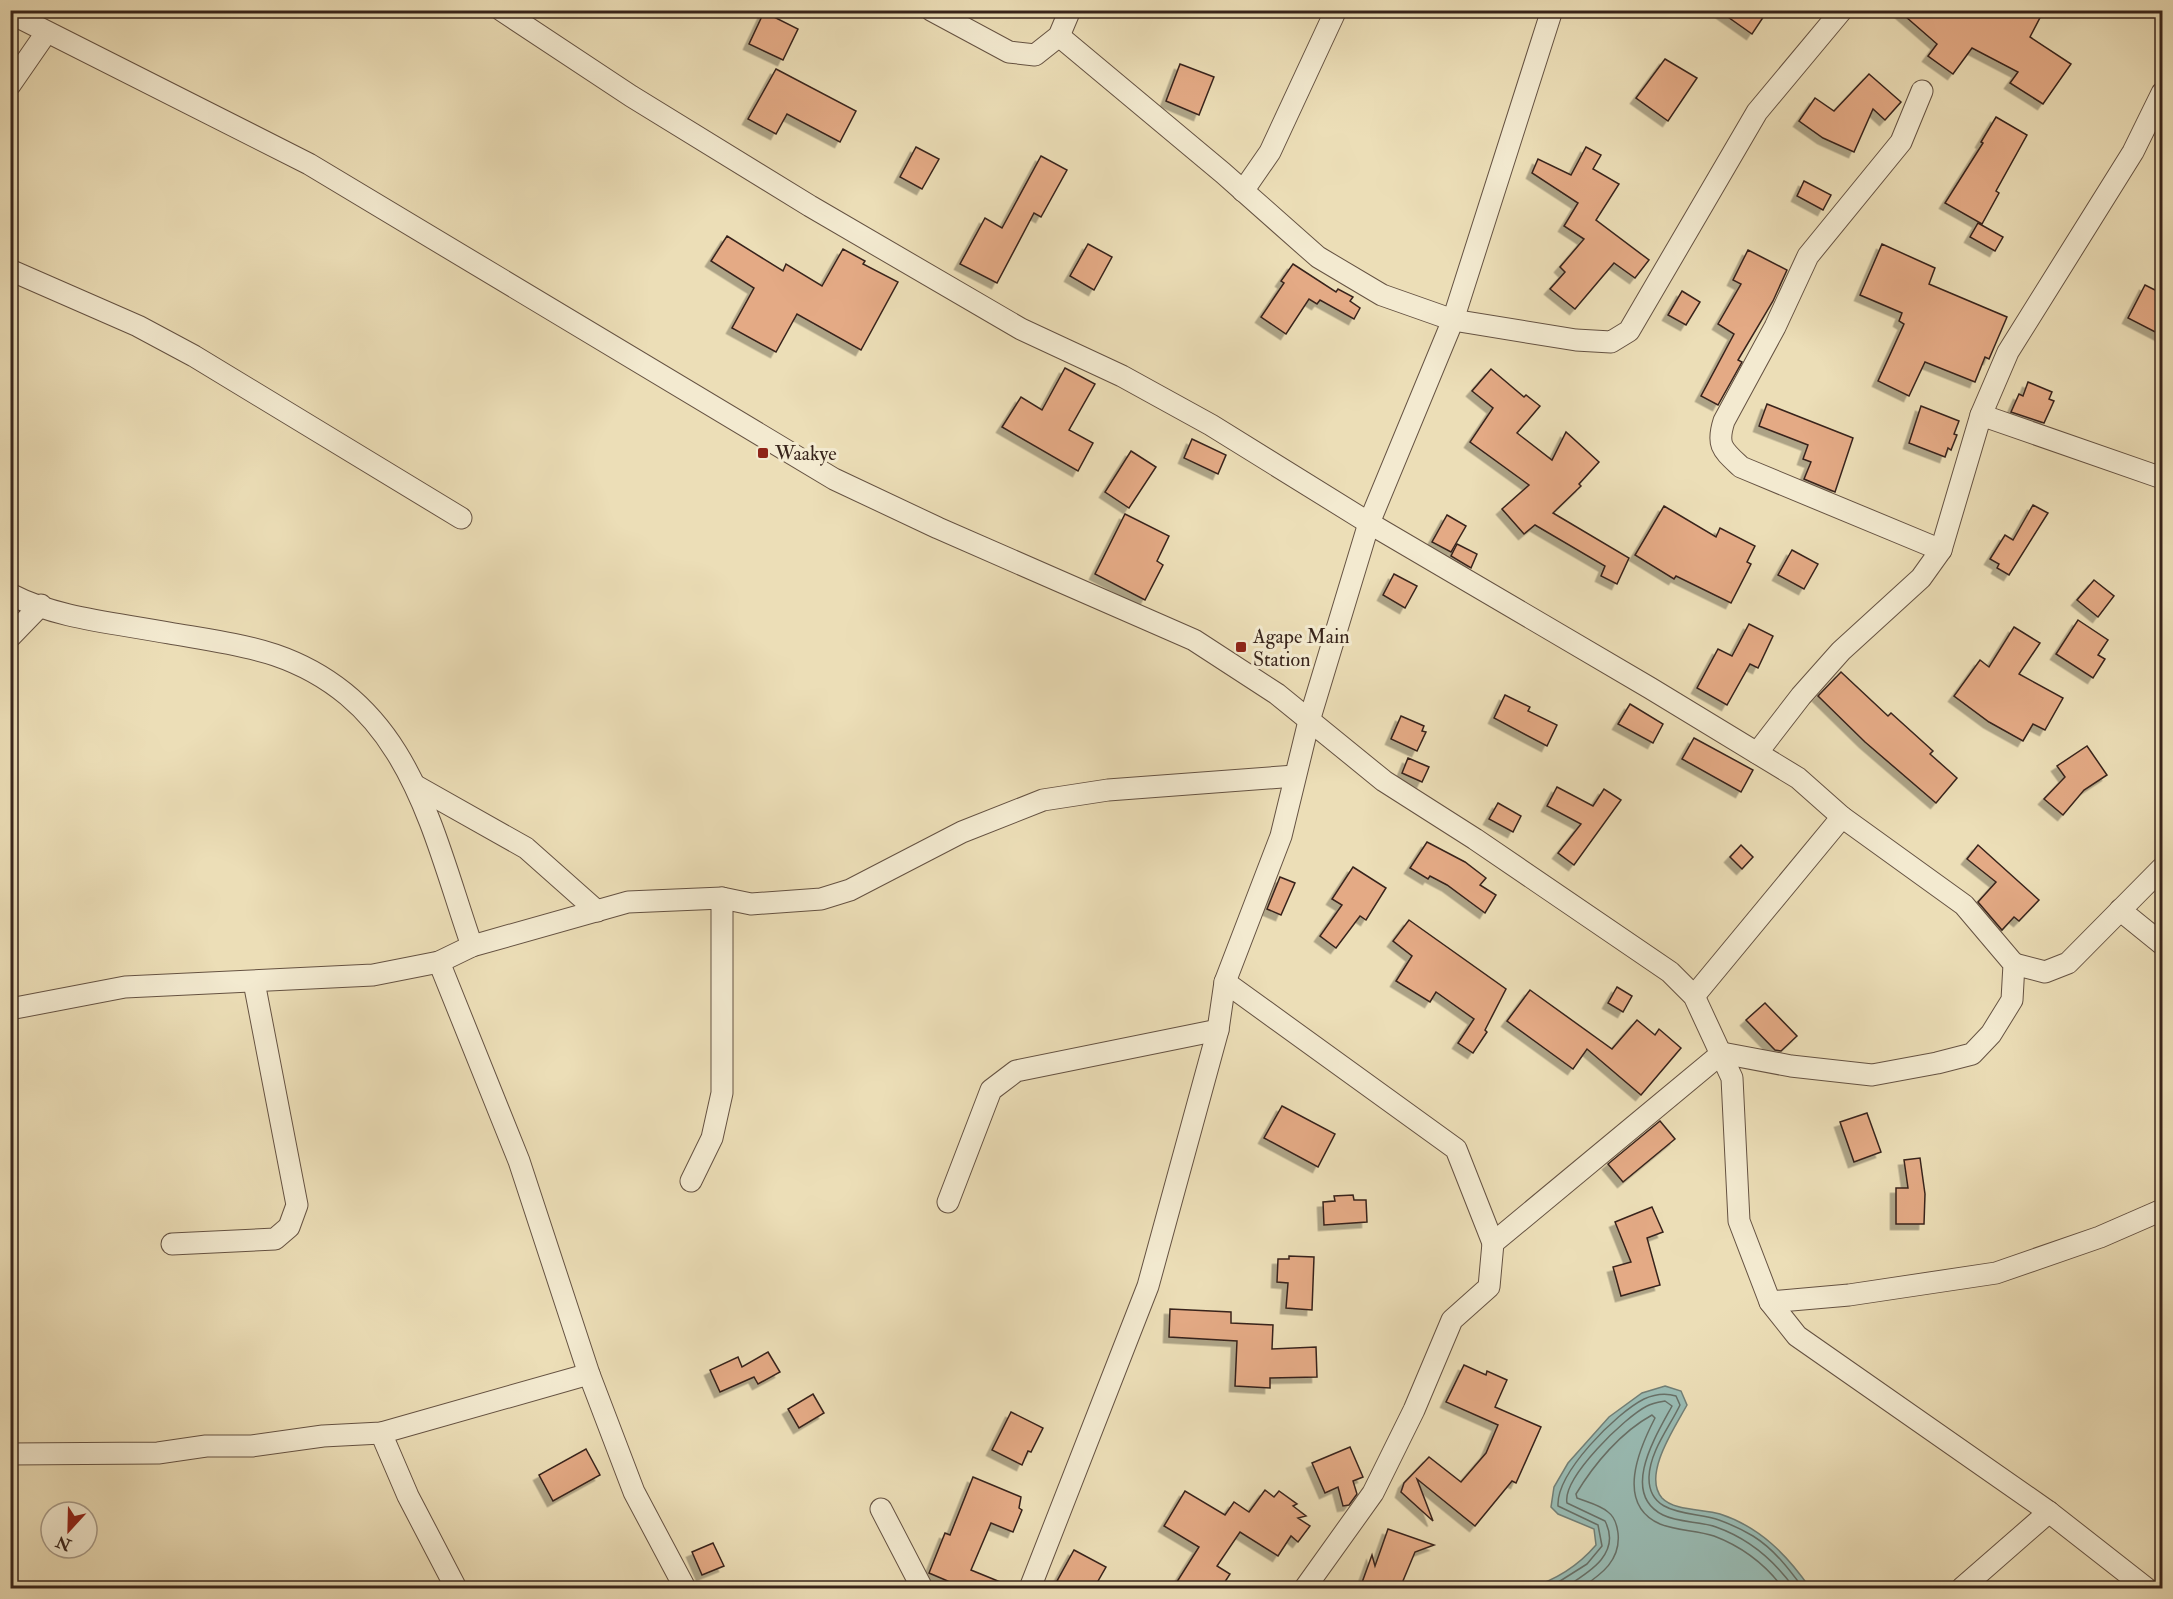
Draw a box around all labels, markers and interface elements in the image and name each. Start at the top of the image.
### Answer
place label: Waakye [774,441,837,466]
marker: Waakye [756,446,770,460]
place label: Agape Main Station [1252,624,1350,672]
marker: Agape Main Station [1234,640,1248,654]
north arrow [39,1500,99,1560]
text: N [53,1531,75,1555]

